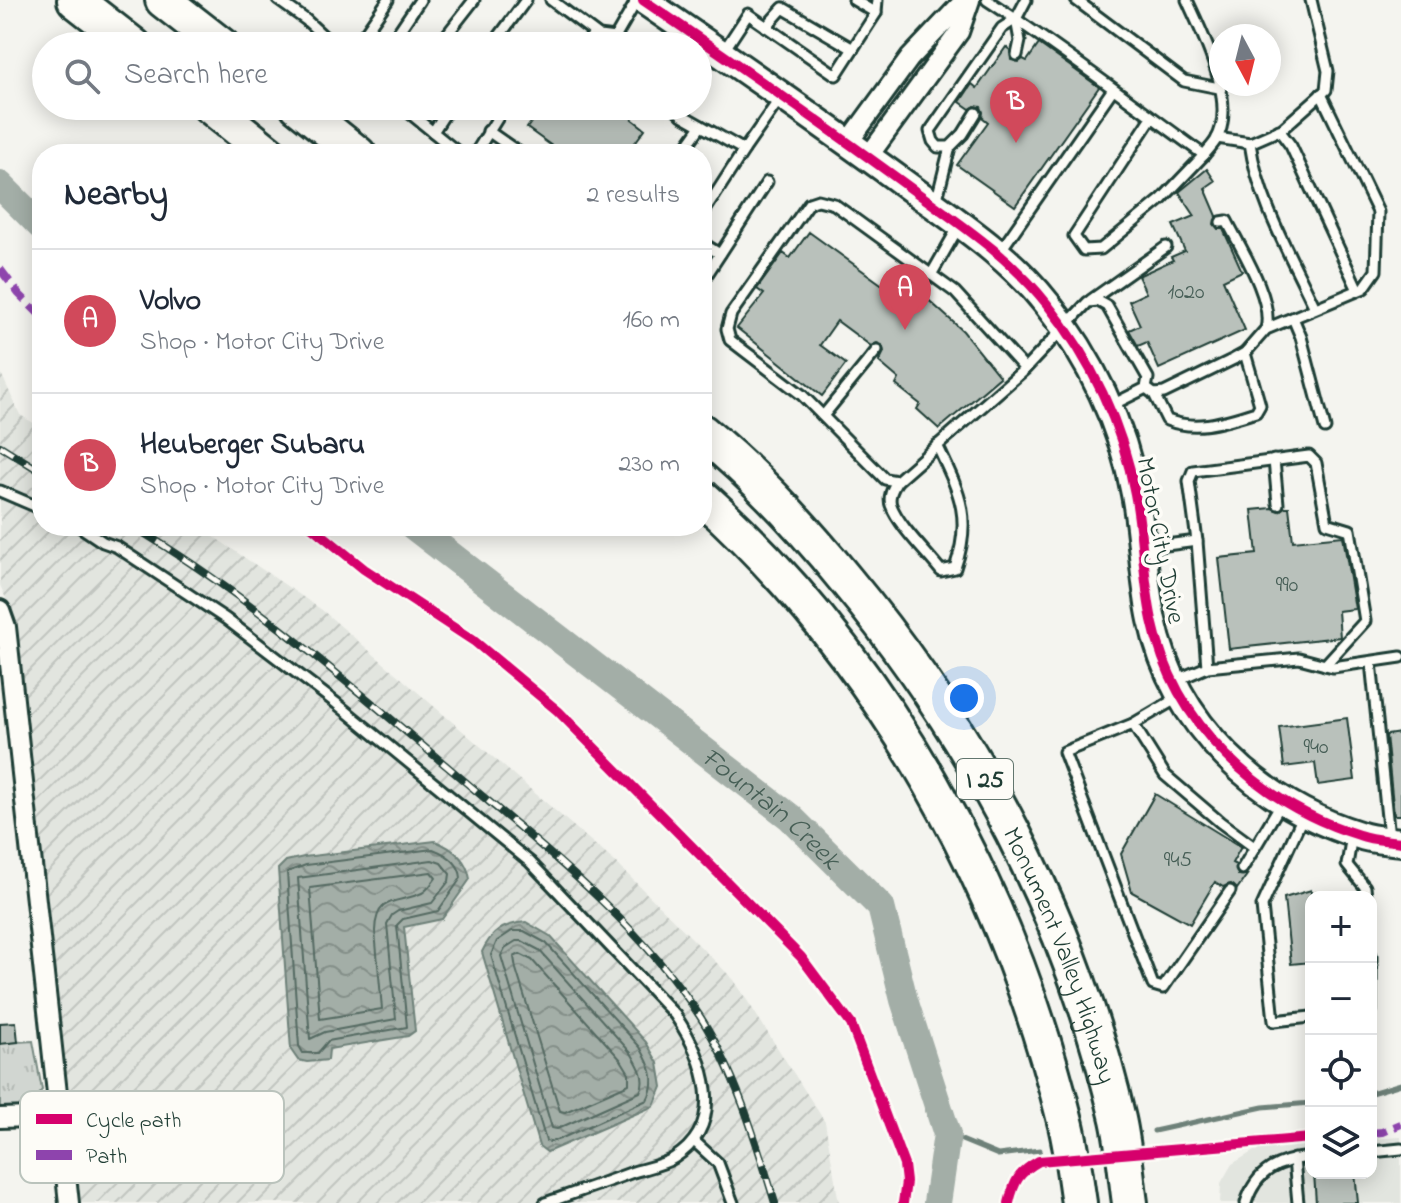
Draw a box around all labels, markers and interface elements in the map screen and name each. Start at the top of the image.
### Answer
north arrow [1209,24,1281,96]
search box [32,32,712,120]
icon: search [60,54,104,98]
text: Search here [124,54,268,98]
pin: B [990,77,1042,143]
text: Nearby [64,171,168,221]
text: 2 results [587,177,680,215]
pin: A [879,264,931,330]
house number: 1020 [1168,277,1204,309]
text: Volvo [140,280,201,324]
text: A [82,302,98,340]
text: 160 m [622,302,680,340]
text: Shop · Motor City Drive [140,324,384,362]
text: Heuberger Subaru [140,424,365,468]
text: B [81,446,99,484]
text: 230 m [618,446,680,484]
street label: Motor City Drive [1124,454,1194,628]
text: Shop · Motor City Drive [140,468,384,506]
house number: 990 [1276,570,1298,602]
your location [944,678,984,718]
house number: 940 [1303,732,1329,764]
water label: Fountain Creek [691,739,850,881]
road number: I 25 [957,759,1013,799]
street label: Monument Valley Highway [991,821,1124,1088]
house number: 945 [1164,845,1192,877]
map controls [1305,891,1377,1179]
button: + [1305,891,1377,963]
button: − [1305,963,1377,1035]
button: locate [1305,1035,1377,1107]
legend [20,1091,284,1183]
text: Cycle path [86,1106,181,1139]
button: layers [1305,1107,1377,1179]
text: Path [86,1142,127,1174]

